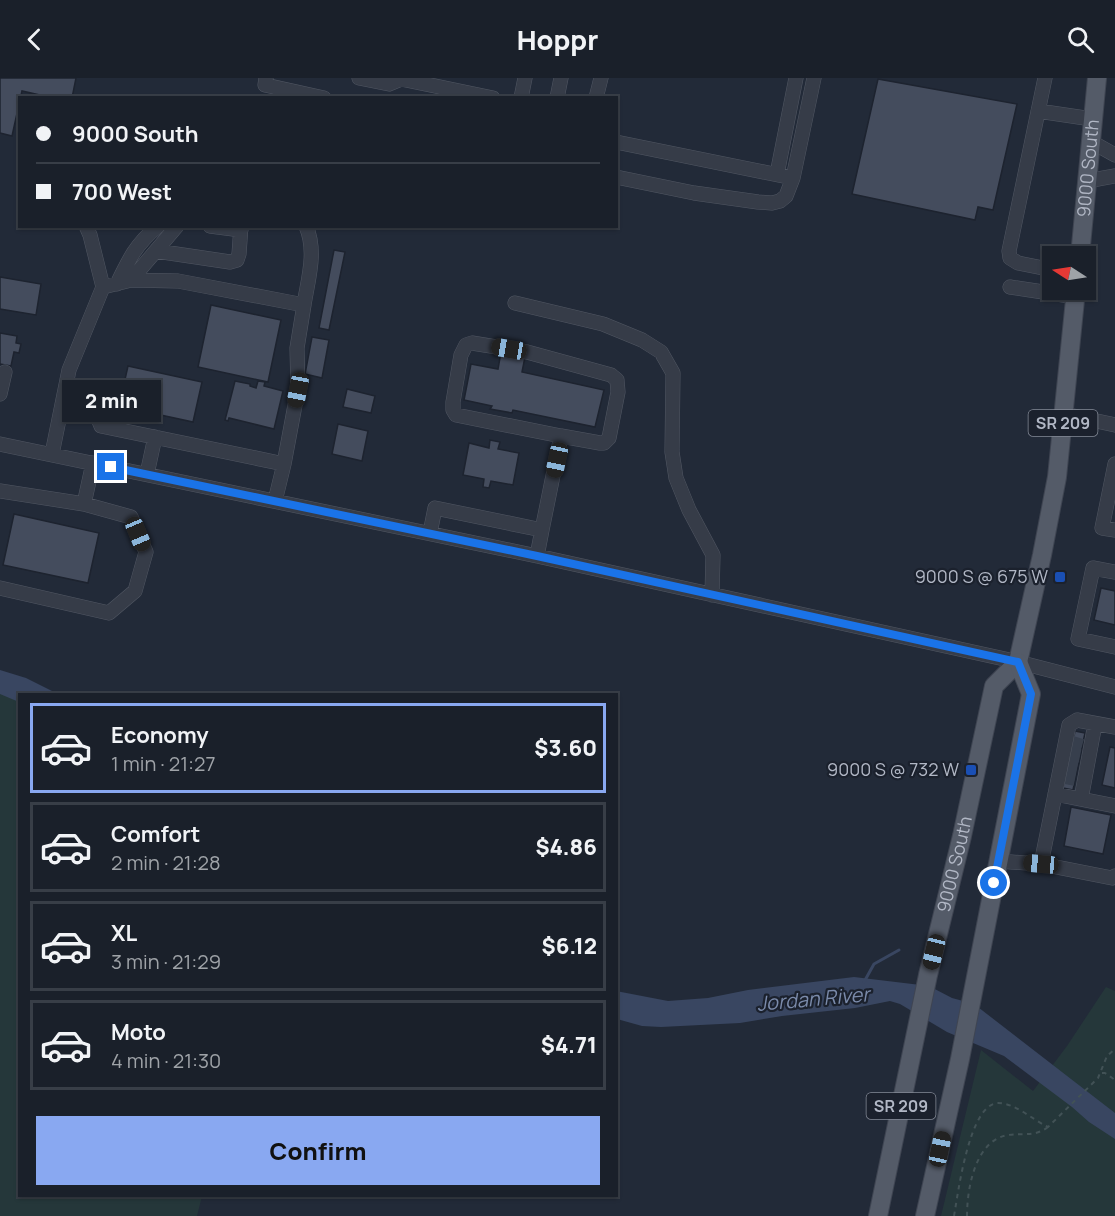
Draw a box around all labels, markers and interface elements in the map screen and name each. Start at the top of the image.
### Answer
text: Hoppr [517,21,598,58]
icon: back [18,23,51,56]
icon: search [1064,23,1097,56]
street label: 9000 South [1071,118,1104,218]
text: 9000 South [72,119,199,149]
text: 700 West [72,177,172,207]
north arrow [1042,246,1096,300]
map controls [1042,246,1096,300]
car [490,337,528,361]
car [286,371,310,409]
callout: 2 min [62,380,160,422]
text: 2 min [85,387,138,414]
road number: SR 209 [1028,410,1098,436]
car [544,441,570,479]
route end [97,453,124,480]
car [123,514,153,554]
place label: 9000 S @ 675 W [915,564,1048,588]
marker: 9000 S @ 675 W [1053,570,1067,584]
text: Economy [111,720,209,750]
icon: car [39,721,93,775]
text: $3.60 [534,733,597,763]
text: 1 min · 21:27 [111,750,215,777]
place label: 9000 S @ 732 W [827,757,959,781]
marker: 9000 S @ 732 W [964,763,978,777]
street label: 9000 South [931,814,977,915]
text: Comfort [111,819,200,849]
icon: car [39,820,93,874]
text: $4.86 [535,832,597,862]
text: 2 min · 21:28 [111,849,221,876]
car [1022,853,1060,875]
route start [980,869,1007,896]
text: XL [111,918,137,948]
icon: car [39,919,93,973]
text: $6.12 [542,931,597,961]
car [921,932,947,972]
text: 3 min · 21:29 [111,948,221,975]
water label: Jordan River [756,980,873,1017]
text: Moto [111,1017,166,1047]
icon: car [39,1018,93,1072]
text: $4.71 [541,1030,597,1060]
text: 4 min · 21:30 [111,1047,221,1074]
road number: SR 209 [866,1093,936,1119]
button: Confirm [36,1116,600,1185]
car [927,1130,953,1168]

